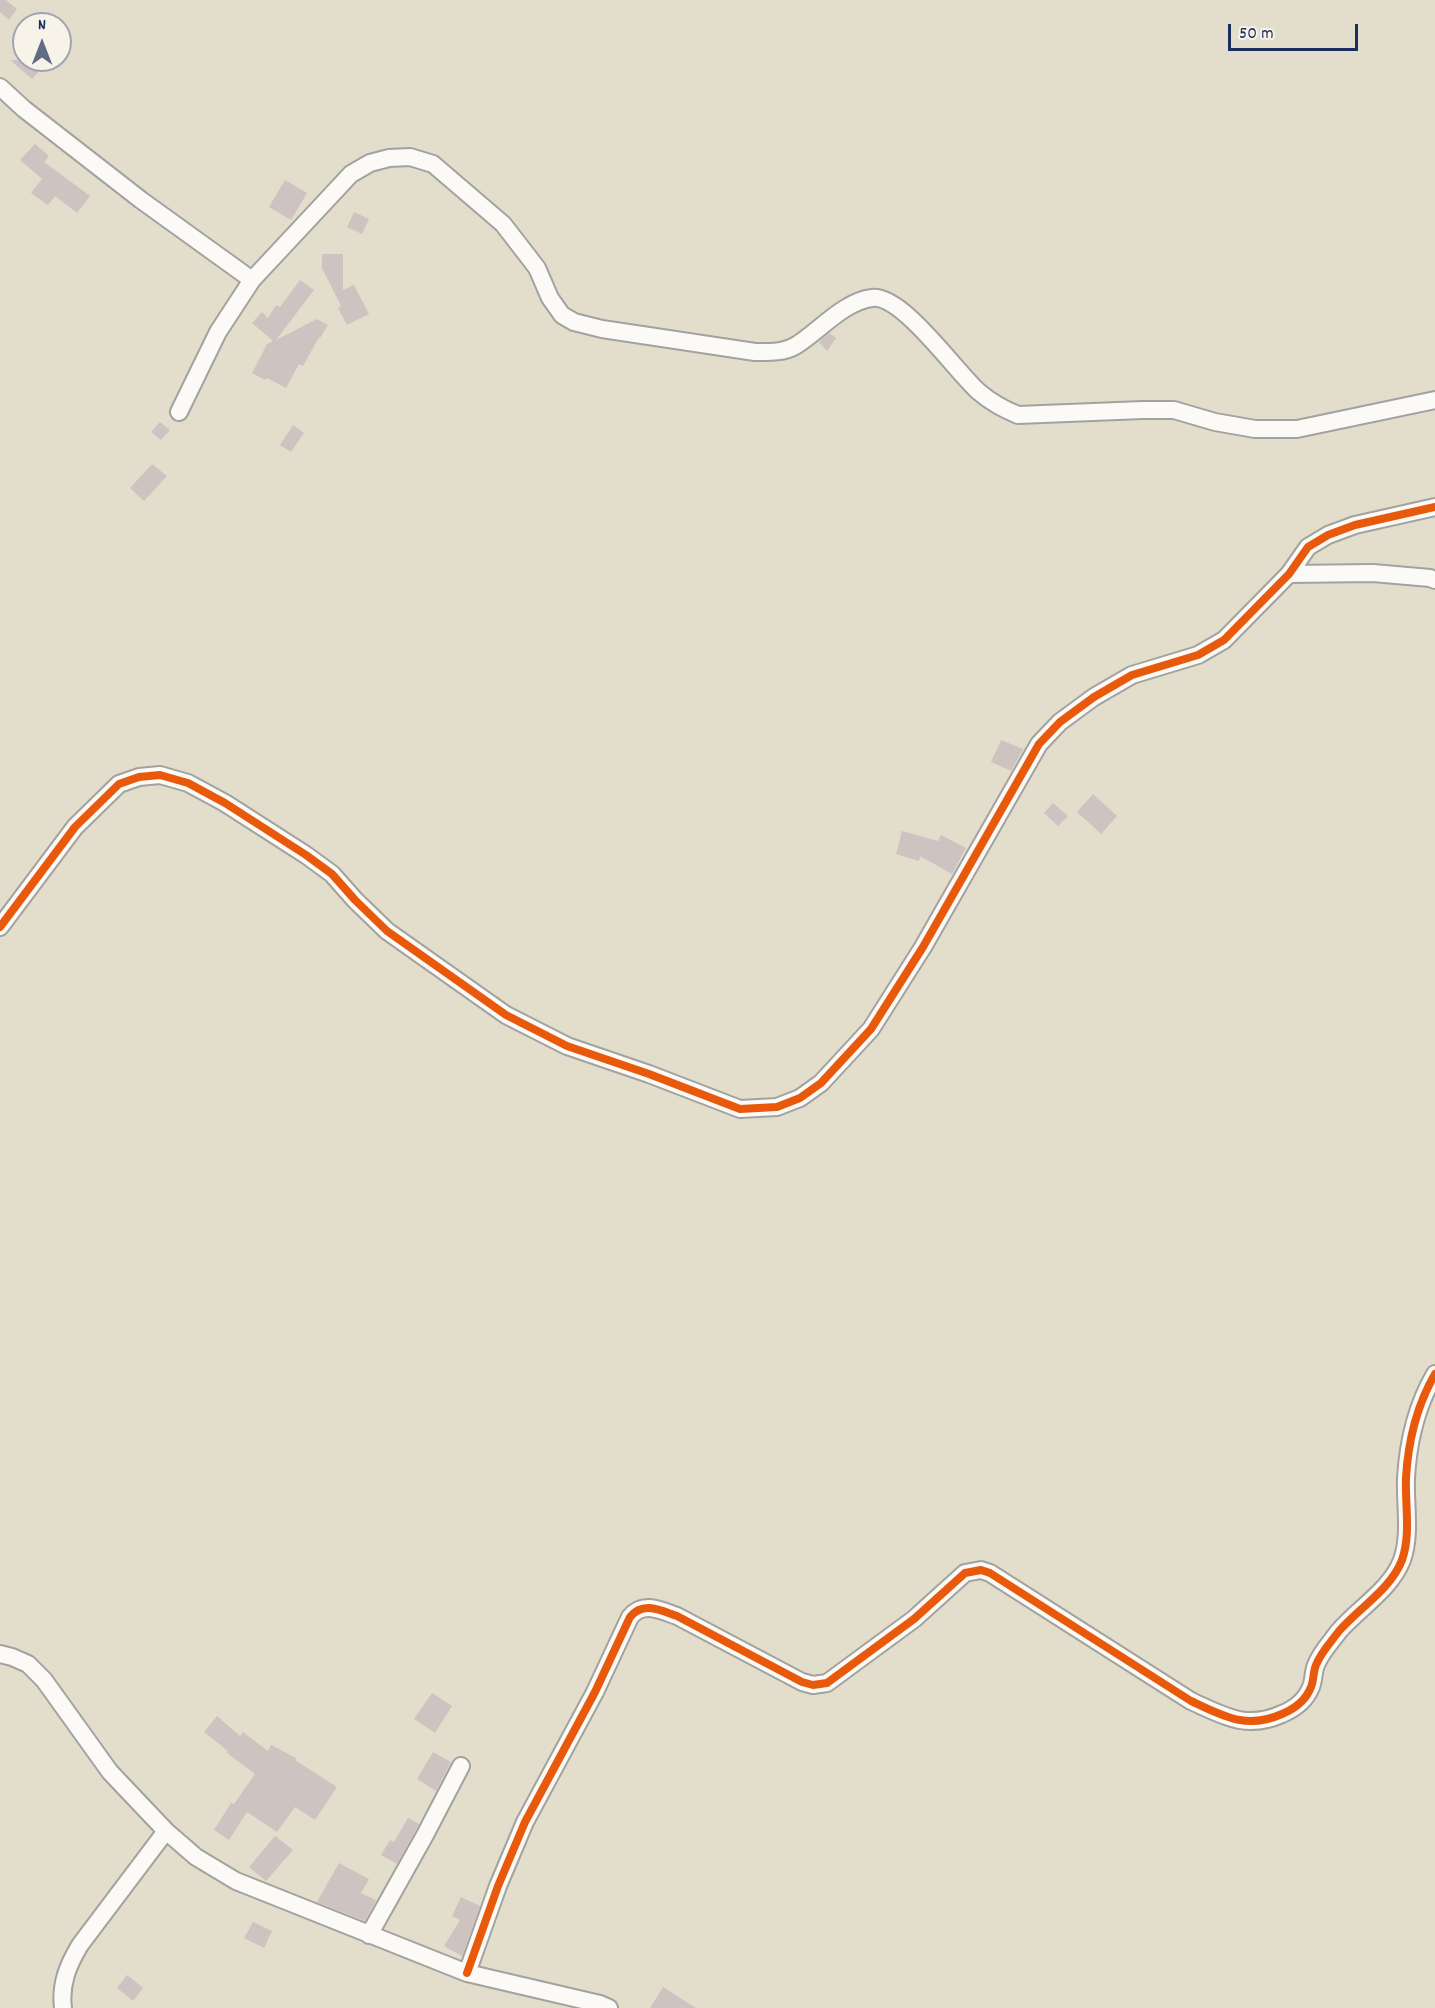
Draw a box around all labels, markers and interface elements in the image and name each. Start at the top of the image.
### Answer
north arrow [12,12,72,72]
scale bar [1231,12,1362,50]
text: N [38,14,46,37]
text: 50 m [1239,22,1274,47]

